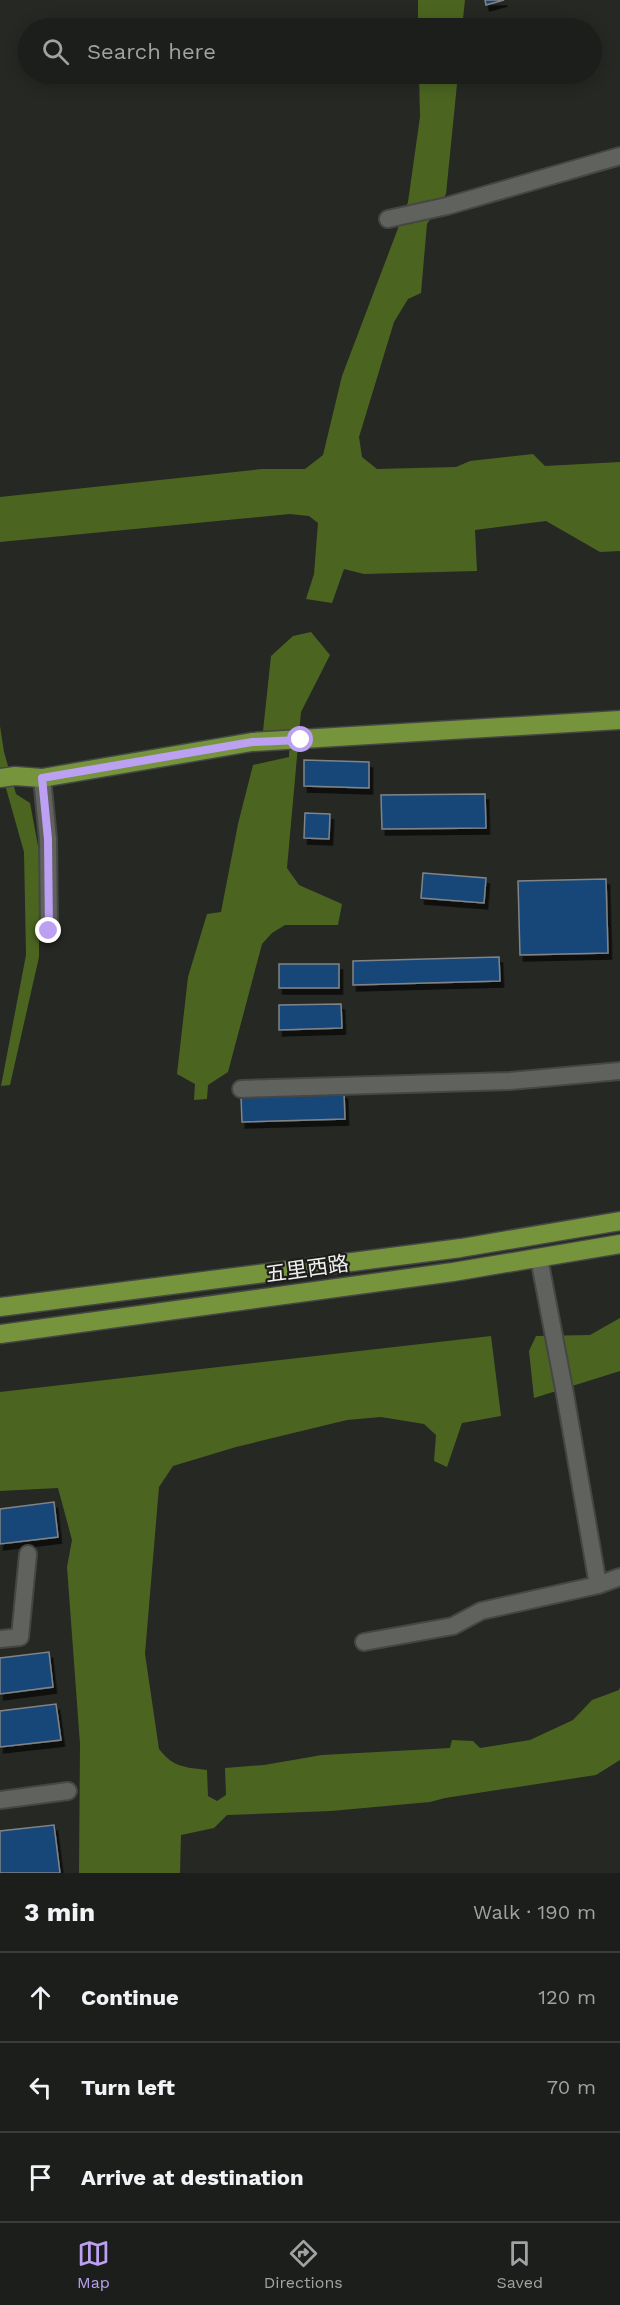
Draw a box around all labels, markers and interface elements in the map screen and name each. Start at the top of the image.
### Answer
search box [18,18,602,84]
icon: search [39,35,72,68]
text: Search here [87,39,216,64]
route start [287,726,313,752]
route end [35,917,61,943]
street label: 五里西路 [264,1250,350,1287]
text: 3 min [24,1897,95,1927]
text: Walk · 190 m [473,1900,596,1924]
icon: ahead [24,1981,57,2014]
text: Continue [81,1985,179,2010]
text: 120 m [538,1985,596,2009]
icon: left [24,2071,57,2104]
text: Turn left [81,2075,175,2100]
text: 70 m [547,2075,596,2099]
icon: arrive [24,2161,57,2194]
text: Arrive at destination [81,2165,304,2190]
tab: Map [77,2237,110,2292]
tab: Directions [264,2237,343,2292]
tab: Saved [497,2237,543,2292]

